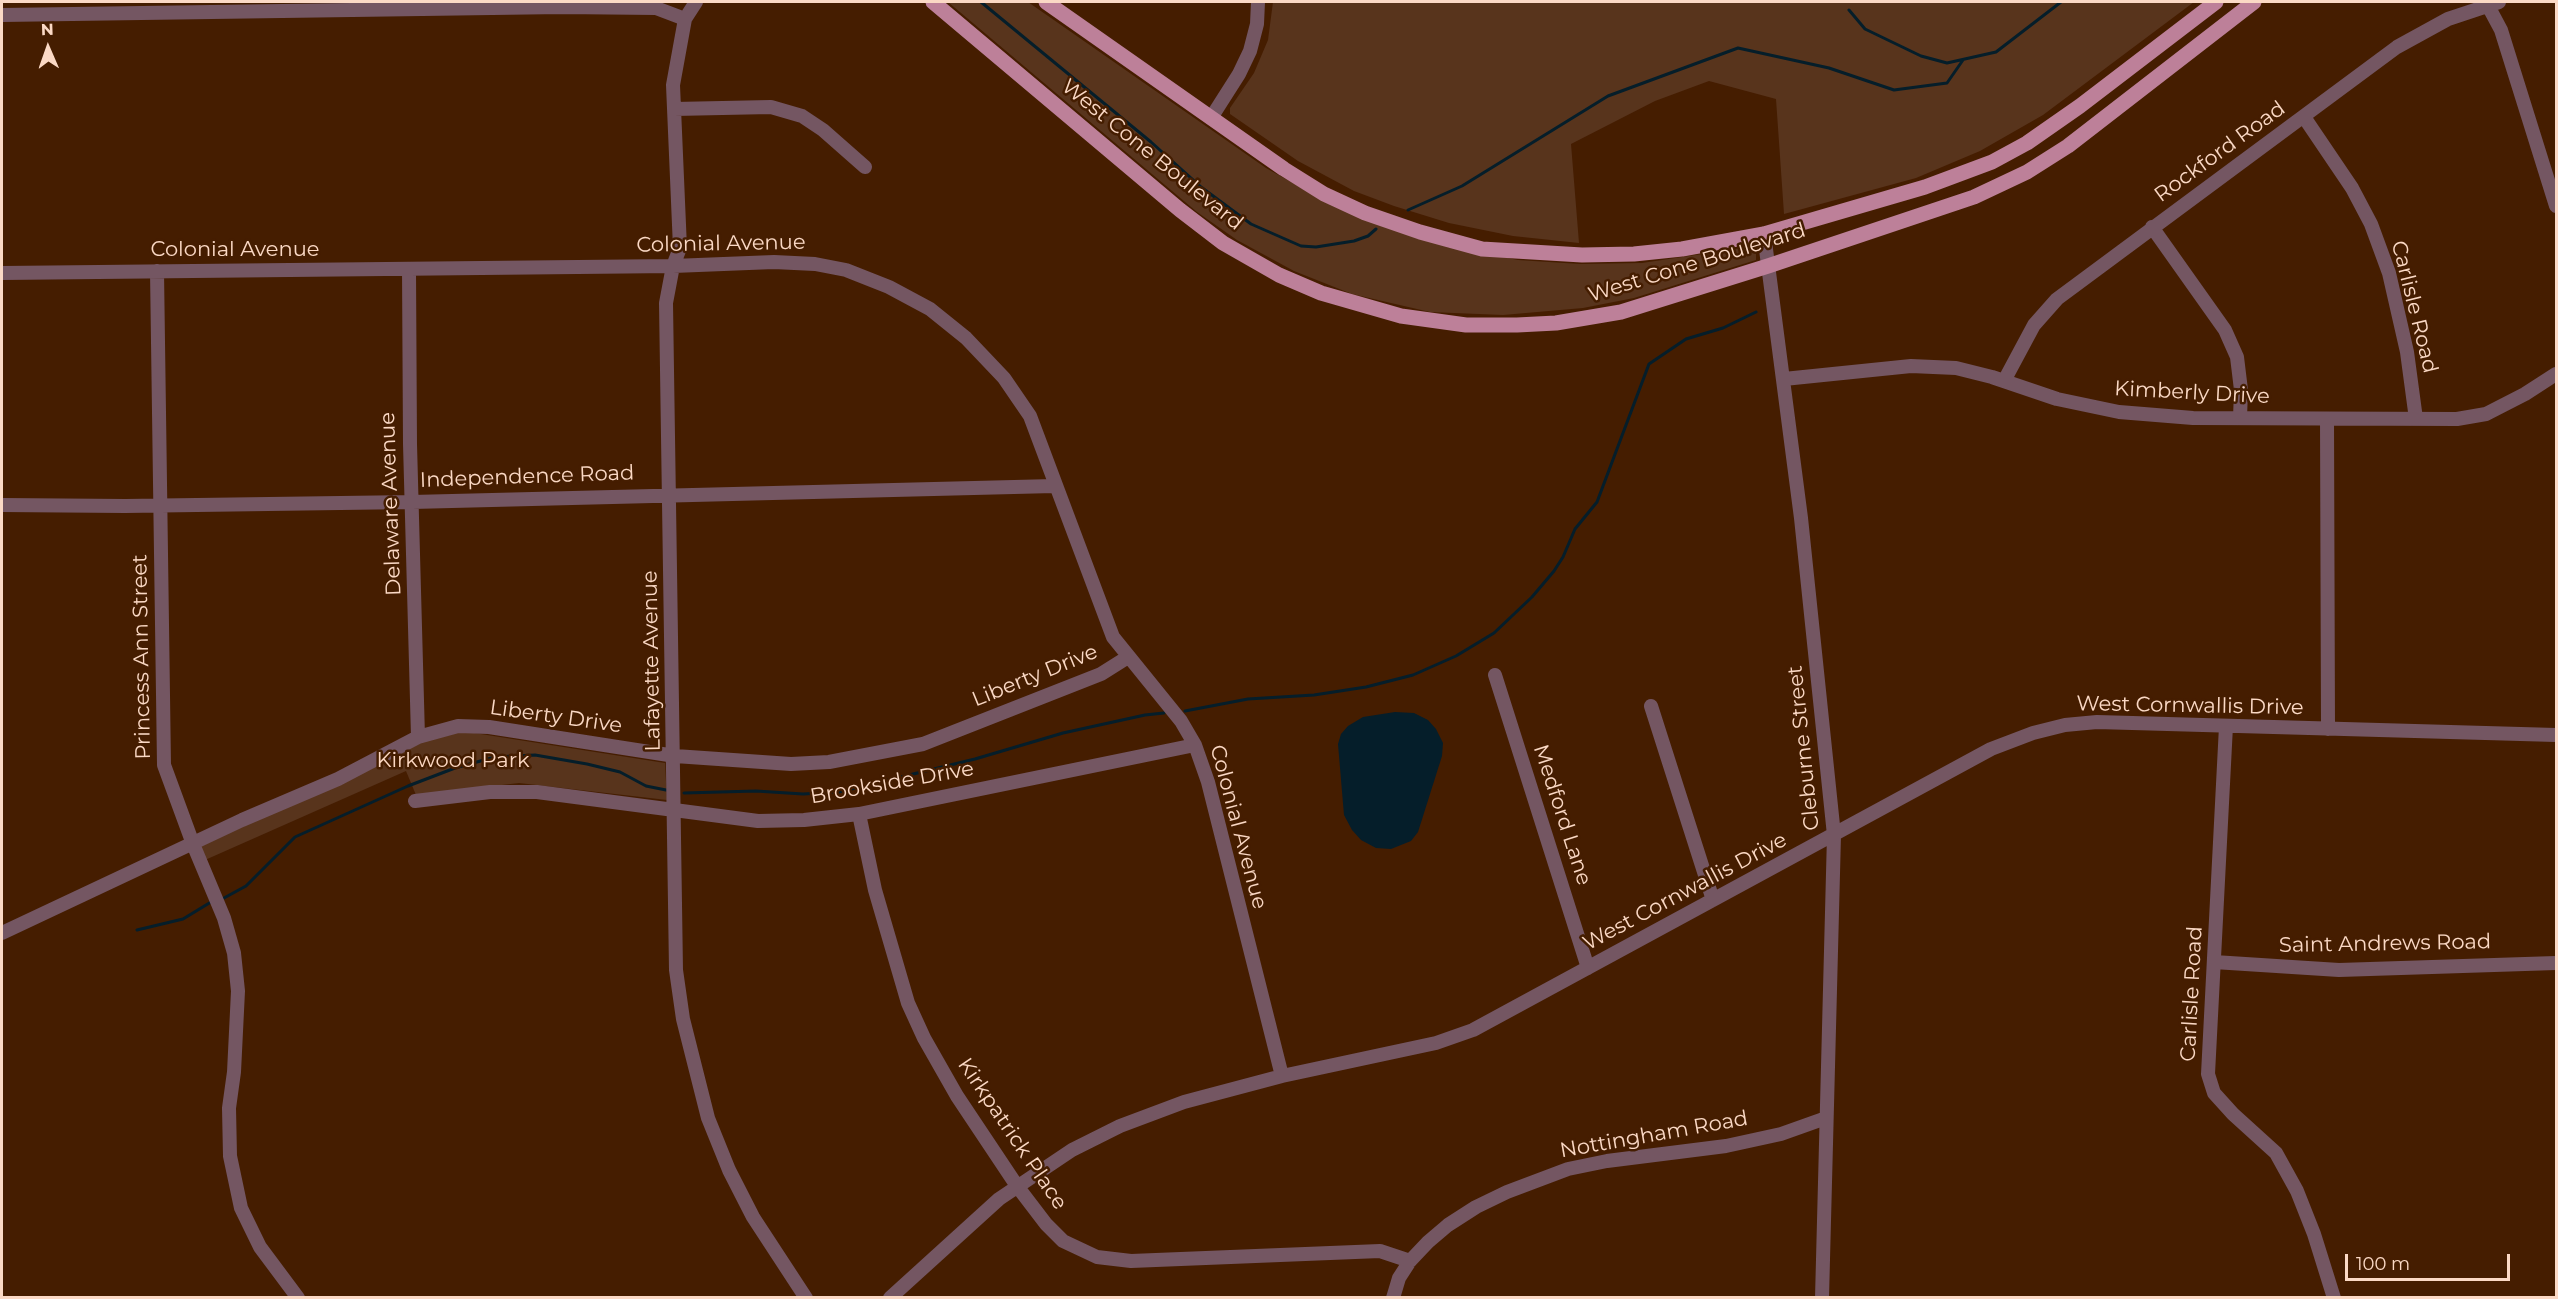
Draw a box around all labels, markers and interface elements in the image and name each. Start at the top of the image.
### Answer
north arrow [18,18,78,78]
text: N [41,20,54,39]
street label: West Cone Boulevard [1056,74,1248,236]
street label: Rockford Road [2150,96,2290,208]
street label: West Cone Boulevard [1585,218,1809,308]
street label: Colonial Avenue [636,230,806,258]
street label: Colonial Avenue [150,237,320,263]
street label: Carlisle Road [2385,238,2443,376]
street label: Kimberly Drive [2114,376,2270,410]
street label: Delaware Avenue [375,412,407,596]
street label: Independence Road [419,461,635,493]
street label: Princess Ann Street [128,554,156,760]
street label: Lafayette Avenue [638,570,666,752]
street label: Liberty Drive [968,639,1102,713]
street label: Cleburne Street [1783,664,1825,832]
street label: West Cornwallis Drive [2076,691,2304,721]
street label: Liberty Drive [488,695,624,739]
street label: Medford Lane [1527,741,1597,889]
street label: Colonial Avenue [1204,742,1272,912]
park label: Kirkwood Park [376,748,530,774]
street label: Brookside Drive [808,756,976,810]
street label: West Cornwallis Drive [1579,828,1791,956]
street label: Carlisle Road [2176,926,2208,1062]
street label: Saint Andrews Road [2279,930,2491,958]
street label: Kirkpatrick Place [952,1053,1072,1215]
street label: Nottingham Road [1558,1106,1750,1164]
scale bar [2348,1242,2513,1280]
text: 100 m [2356,1253,2410,1275]

